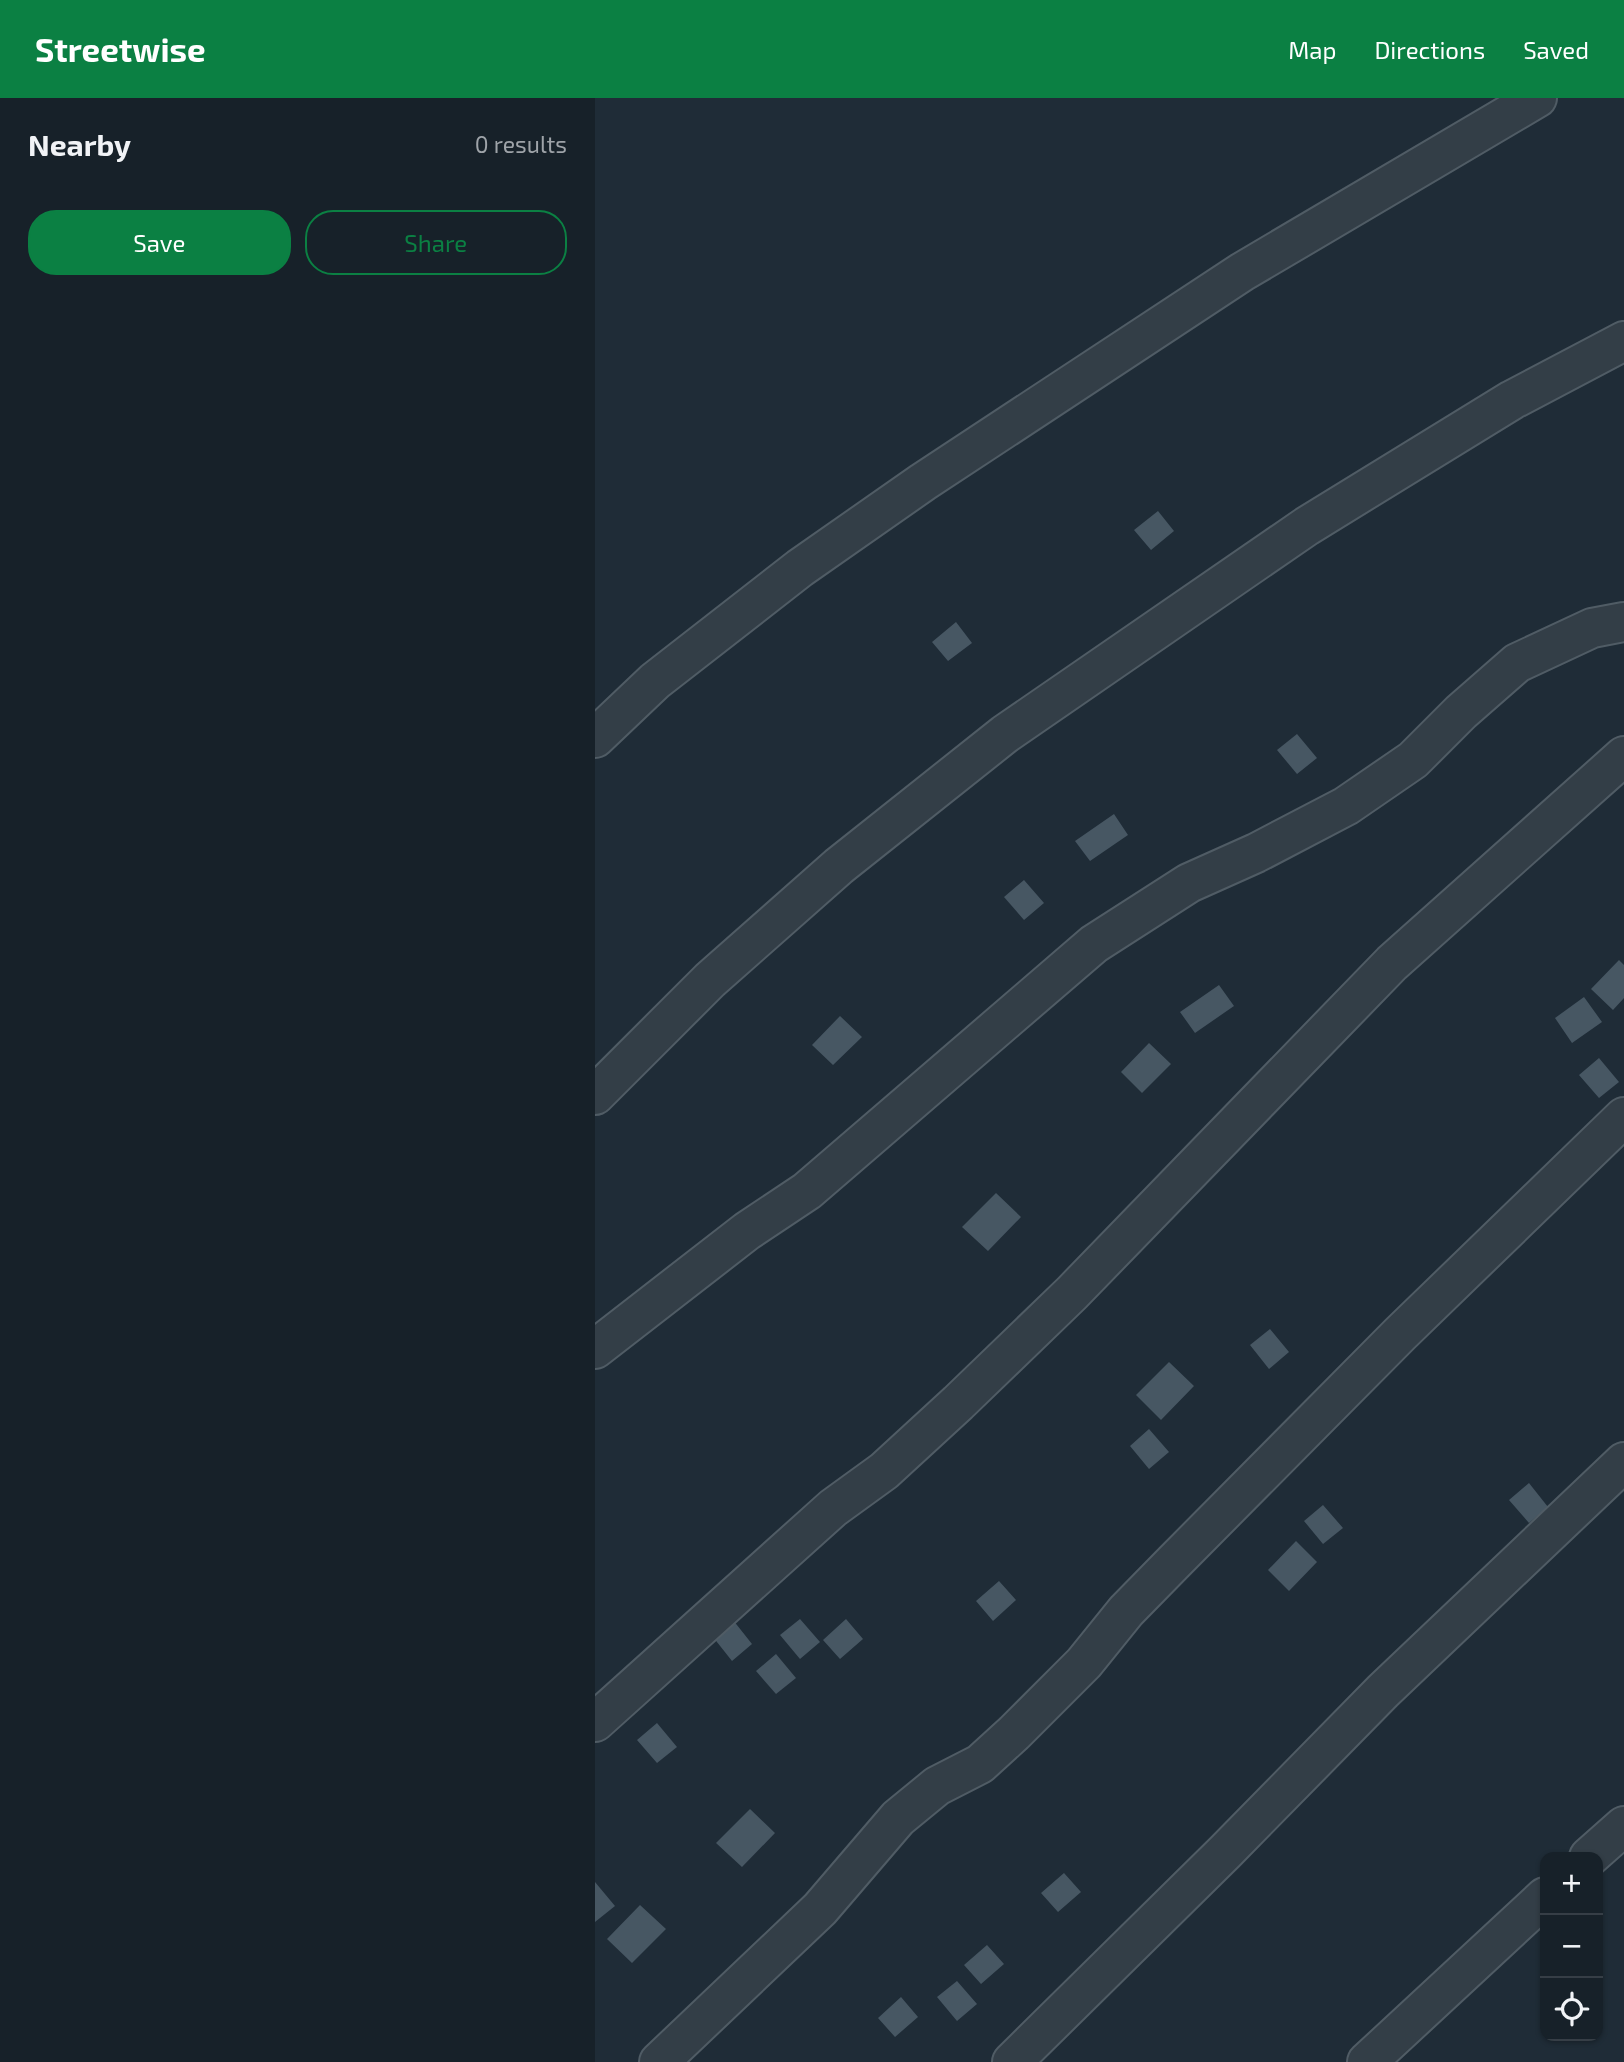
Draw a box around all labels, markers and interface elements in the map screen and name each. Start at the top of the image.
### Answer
text: Streetwise [35,29,206,69]
text: Map [1288,35,1336,64]
text: Directions [1374,35,1485,64]
text: Saved [1523,35,1589,64]
text: Nearby [28,126,131,162]
text: 0 results [475,130,567,158]
button: Save [28,210,291,275]
button: Share [305,210,567,275]
map controls [1540,1852,1603,2041]
button: + [1540,1852,1603,1915]
button: − [1540,1915,1603,1978]
button: locate [1540,1978,1603,2041]

